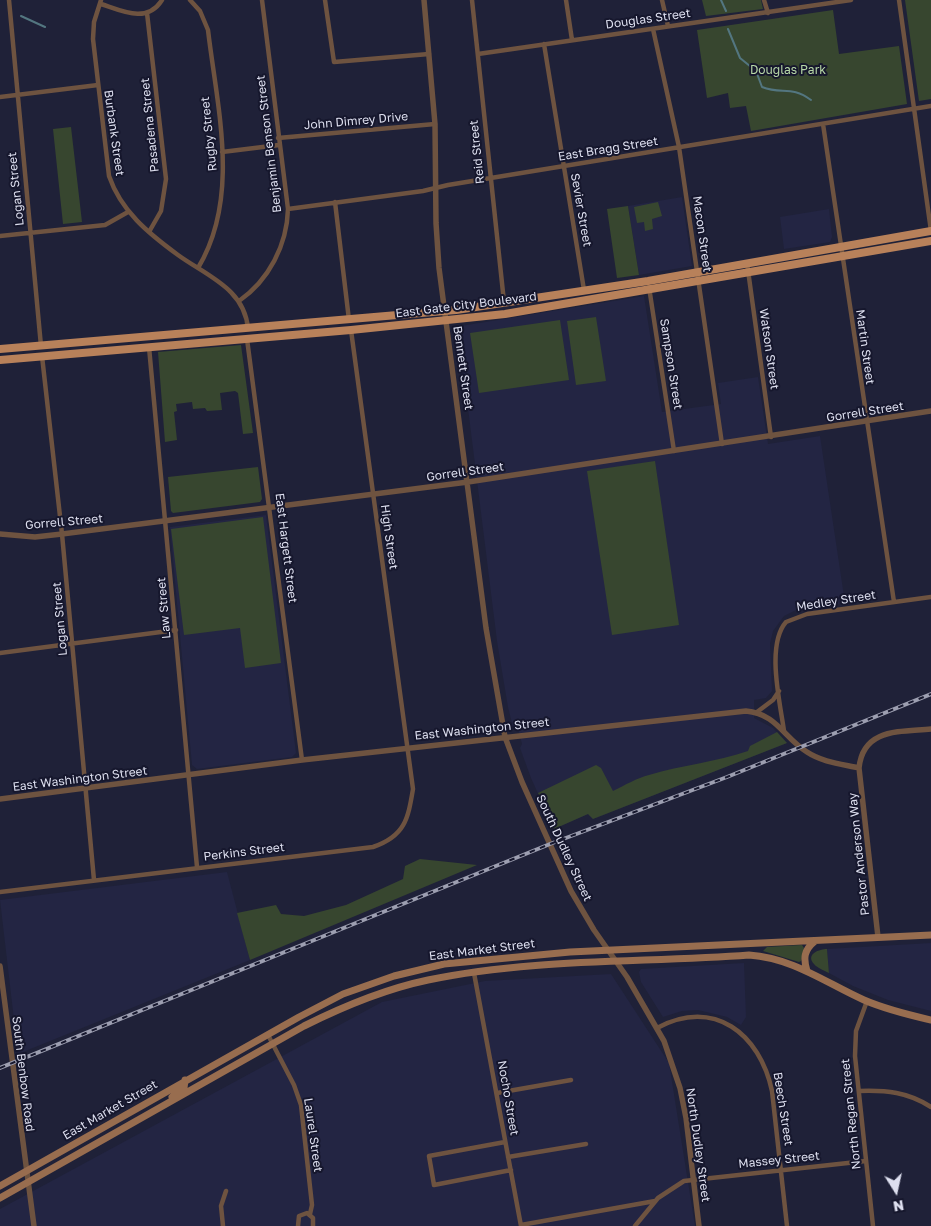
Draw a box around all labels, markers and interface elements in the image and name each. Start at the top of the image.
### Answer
street label: Douglas Street [605,6,691,32]
park label: Douglas Park [750,63,826,77]
street label: Benjamin Benson Street [253,74,285,214]
street label: Pasadena Street [138,77,162,173]
street label: Burbank Street [101,89,127,177]
street label: Rugby Street [198,96,220,172]
street label: John Dimrey Drive [303,109,409,133]
street label: Reid Street [466,119,488,185]
street label: East Bragg Street [557,134,659,164]
street label: Logan Street [5,151,27,227]
street label: Sevier Street [567,172,595,248]
street label: Macon Street [690,195,714,273]
street label: East Gate City Boulevard [395,289,537,321]
street label: Watson Street [756,307,782,391]
street label: Martin Street [853,308,877,386]
street label: Sampson Street [657,317,685,411]
street label: Bennett Street [450,325,476,411]
street label: Gorrell Street [825,399,905,425]
street label: Gorrell Street [425,459,505,485]
street label: East Hargett Street [272,492,300,604]
street label: High Street [377,504,401,570]
street label: Gorrell Street [24,511,104,533]
street label: Law Street [154,577,174,639]
street label: Logan Street [50,582,70,656]
street label: Medley Street [795,588,877,614]
street label: East Washington Street [414,715,550,743]
street label: East Washington Street [12,764,148,794]
street label: South Dudley Street [533,792,595,904]
street label: Pastor Anderson Way [845,792,873,916]
street label: Perkins Street [203,840,285,864]
street label: East Market Street [428,936,536,964]
street label: South Benbow Road [9,1015,37,1133]
street label: North Regan Street [838,1058,864,1170]
street label: Nocho Street [494,1059,522,1137]
street label: Beech Street [770,1071,796,1147]
street label: East Market Street [60,1077,160,1143]
street label: North Dudley Street [683,1087,713,1203]
street label: Laurel Street [301,1097,325,1173]
street label: Massey Street [738,1149,820,1171]
north arrow [871,1166,921,1216]
text: N [892,1197,905,1216]

